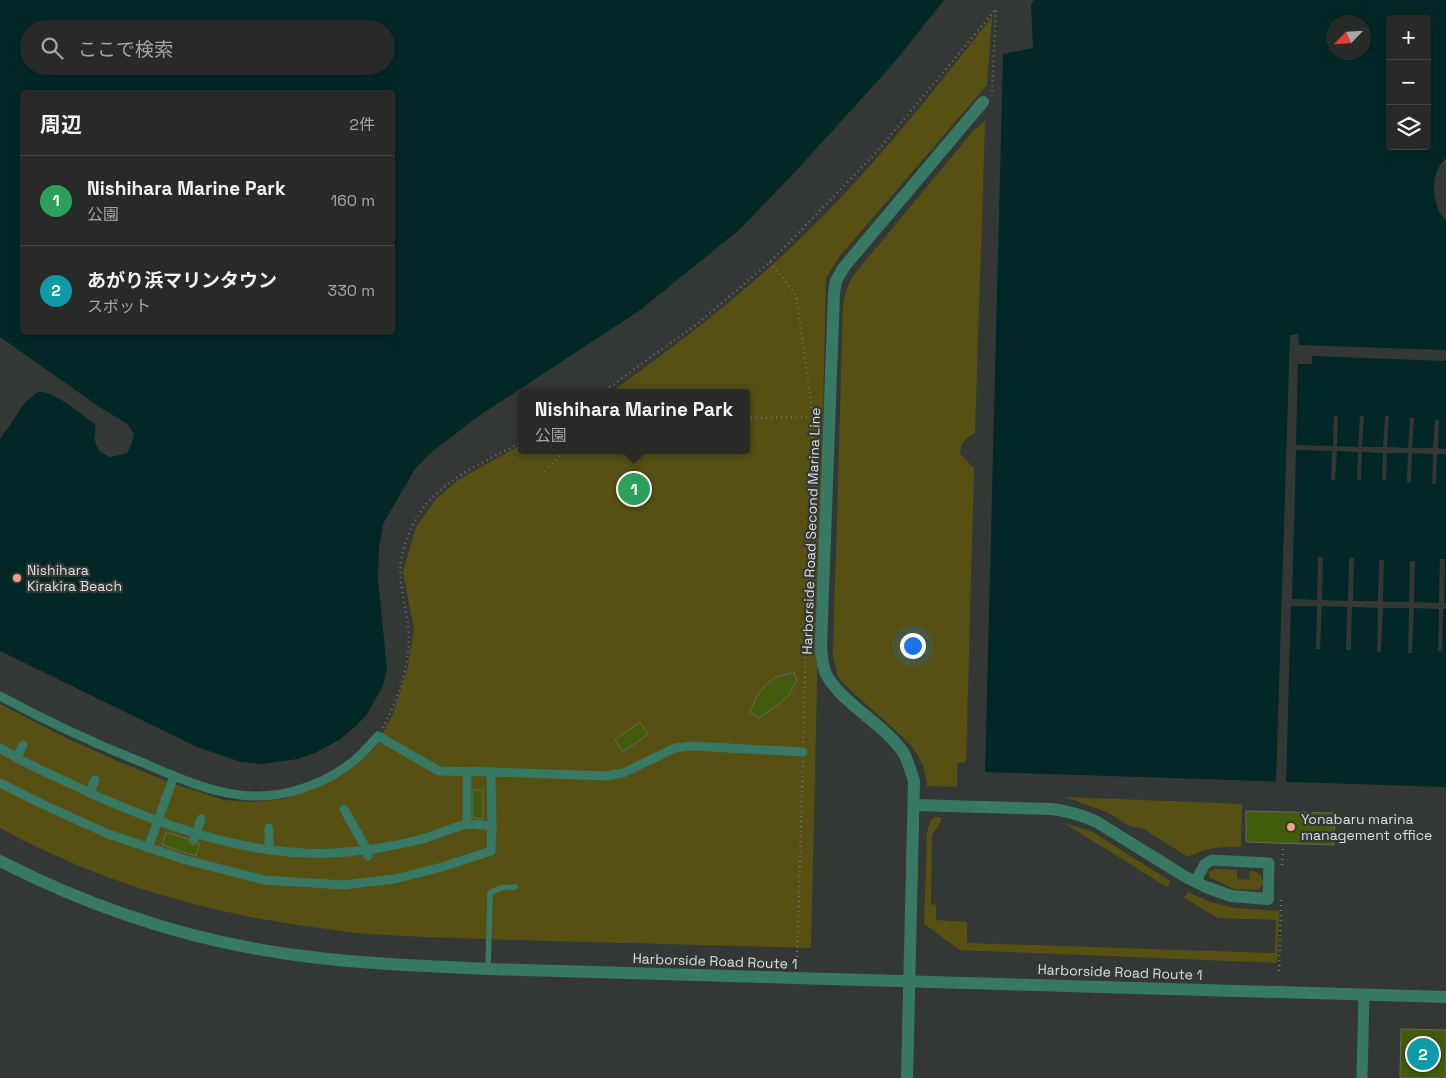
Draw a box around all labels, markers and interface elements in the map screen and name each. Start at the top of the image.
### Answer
north arrow [1326,15,1371,60]
map controls [1386,15,1431,150]
button: + [1386,15,1431,60]
search box [20,20,395,75]
icon: search [38,34,66,62]
text: ここで検索 [78,37,173,62]
button: − [1386,60,1431,105]
button: layers [1386,105,1431,150]
text: 周辺 [40,111,82,138]
text: 2件 [349,114,375,135]
text: Nishihara Marine Park [87,176,286,201]
text: 1 [52,190,60,211]
text: 160 m [330,190,375,211]
text: 公園 [87,204,119,225]
text: あがり浜マリンタウン [87,268,277,293]
text: 2 [51,280,61,301]
text: 330 m [328,280,375,301]
text: スポット [87,296,151,317]
popup [518,389,750,454]
text: Nishihara Marine Park [535,397,733,422]
street label: Harborside Road Second Marina Line [798,407,824,655]
text: 公園 [535,425,567,446]
pin: 1 [618,470,650,508]
place label: Nishihara Kirakira Beach [27,561,122,595]
marker: Nishihara Kirakira Beach [11,572,23,584]
your location [900,633,926,659]
place label: Yonabaru marina management office [1301,810,1432,844]
marker: Yonabaru marina management office [1285,821,1297,833]
street label: Harborside Road Route 1 [632,949,798,973]
street label: Harborside Road Route 1 [1037,960,1203,984]
pin: 2 [1407,1035,1439,1073]

